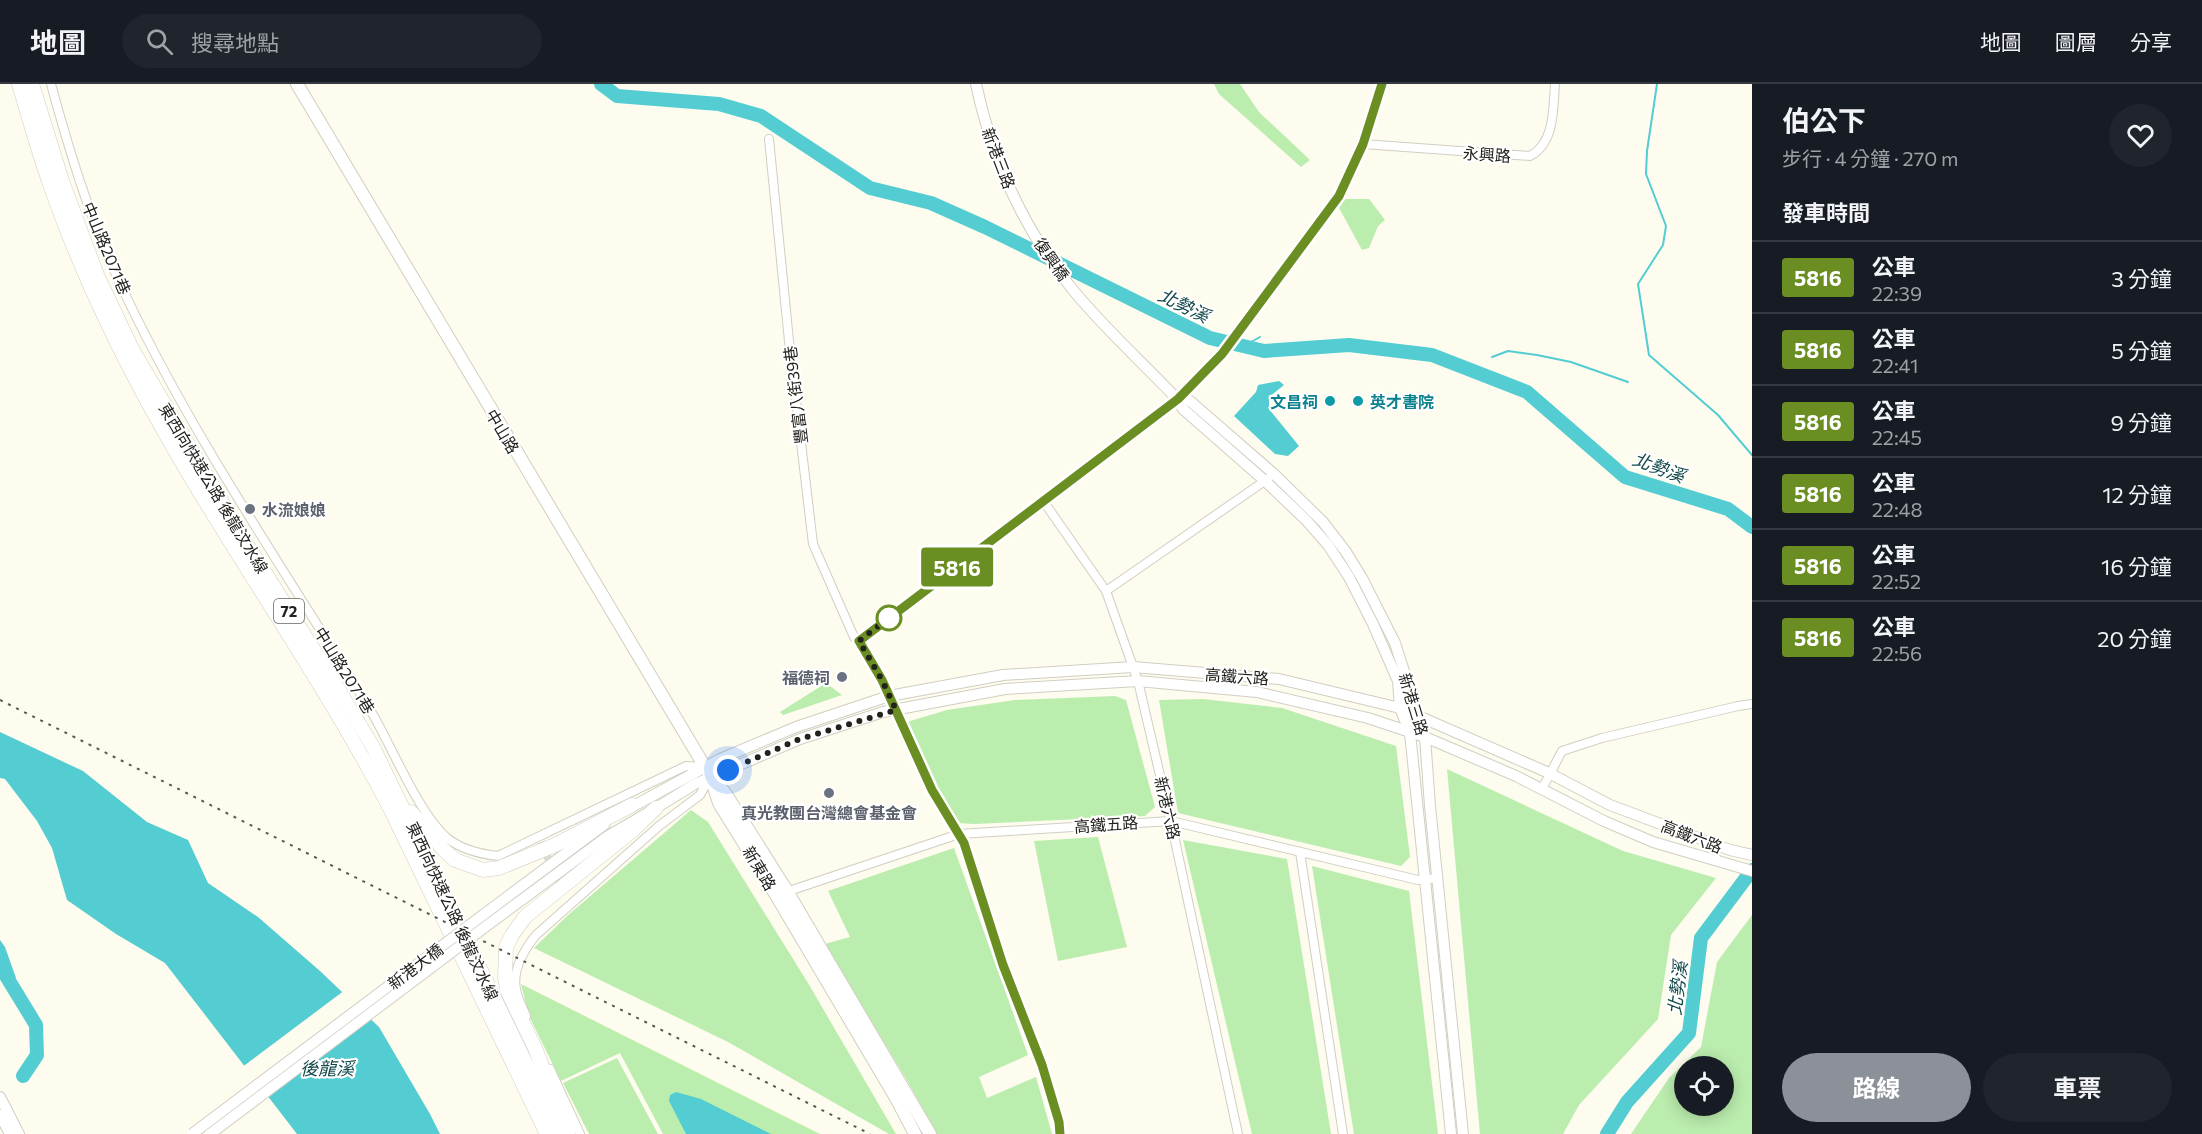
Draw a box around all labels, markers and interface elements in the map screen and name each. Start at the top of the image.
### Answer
search box [122,14,542,68]
text: 地圖 [30,25,86,59]
icon: search [143,25,176,58]
text: 搜尋地點 [191,29,279,56]
text: 地圖 [1980,29,2022,54]
text: 圖層 [2055,29,2097,54]
text: 分享 [2130,29,2172,54]
text: 伯公下 [1782,103,1866,137]
button: heart [2109,104,2172,167]
street label: 新港三路 [979,125,1019,191]
street label: 永興路 [1462,143,1512,165]
text: 步行 · 4 分鐘 · 270 m [1782,146,1958,170]
street label: 中山路2071巷 [79,199,135,297]
text: 發車時間 [1782,199,1870,226]
street label: 復興橋 [1030,234,1074,284]
text: 公車 [1872,253,1916,280]
text: 5816 [1794,265,1842,290]
text: 3 分鐘 [2111,265,2172,292]
text: 22:39 [1872,281,1922,305]
water label: 北勢溪 [1155,283,1216,328]
text: 公車 [1872,325,1916,352]
text: 5816 [1794,337,1842,362]
text: 5 分鐘 [2111,337,2172,364]
street label: 豐富八街39巷 [780,345,810,445]
text: 22:41 [1872,353,1919,377]
place label: 文昌祠 [1270,392,1318,411]
place label: 英才書院 [1370,392,1434,411]
marker: 文昌祠 [1323,394,1337,408]
marker: 英才書院 [1351,394,1365,408]
text: 公車 [1872,397,1916,424]
street label: 東西向快速公路 後龍汶水線 [156,399,272,577]
street label: 中山路 [482,406,524,456]
text: 5816 [1794,409,1842,434]
text: 9 分鐘 [2110,409,2172,436]
text: 22:45 [1872,425,1922,449]
water label: 北勢溪 [1630,447,1691,488]
text: 公車 [1872,469,1916,496]
text: 5816 [1794,481,1842,506]
text: 12 分鐘 [2102,481,2172,508]
text: 22:48 [1872,497,1923,521]
place label: 水流娘娘 [262,500,326,519]
marker: 水流娘娘 [243,502,257,516]
text: 公車 [1872,541,1916,568]
line badge: 5816 [915,548,999,586]
text: 5816 [1794,553,1842,578]
text: 16 分鐘 [2101,553,2172,580]
text: 5816 [933,555,981,580]
text: 22:52 [1872,569,1921,593]
road number: 72 [274,599,304,623]
unlabelled marker [876,605,902,631]
text: 公車 [1872,613,1916,640]
street label: 中山路2071巷 [311,623,379,717]
text: 5816 [1794,625,1842,650]
text: 20 分鐘 [2097,625,2172,652]
text: 22:56 [1872,641,1922,665]
street label: 高鐵六路 [1204,664,1270,688]
place label: 福德祠 [782,668,830,687]
marker: 福德祠 [835,670,849,684]
street label: 新港三路 [1396,671,1432,737]
your location [713,755,743,785]
street label: 新港六路 [1152,775,1184,841]
marker: 真光教團台灣總會基金會 [822,786,836,800]
place label: 真光教團台灣總會基金會 [741,803,917,822]
street label: 高鐵五路 [1073,812,1139,836]
street label: 高鐵六路 [1659,816,1725,856]
street label: 東西向快速公路 後龍汶水線 [403,819,503,1003]
street label: 新東路 [739,843,781,893]
street label: 新港大橋 [384,939,446,993]
water label: 北勢溪 [1663,957,1692,1016]
button: 路線 [1782,1053,1971,1122]
button: 車票 [1983,1053,2172,1122]
map controls [1674,1056,1734,1116]
button: locate [1674,1056,1734,1116]
water label: 後龍溪 [300,1057,357,1079]

